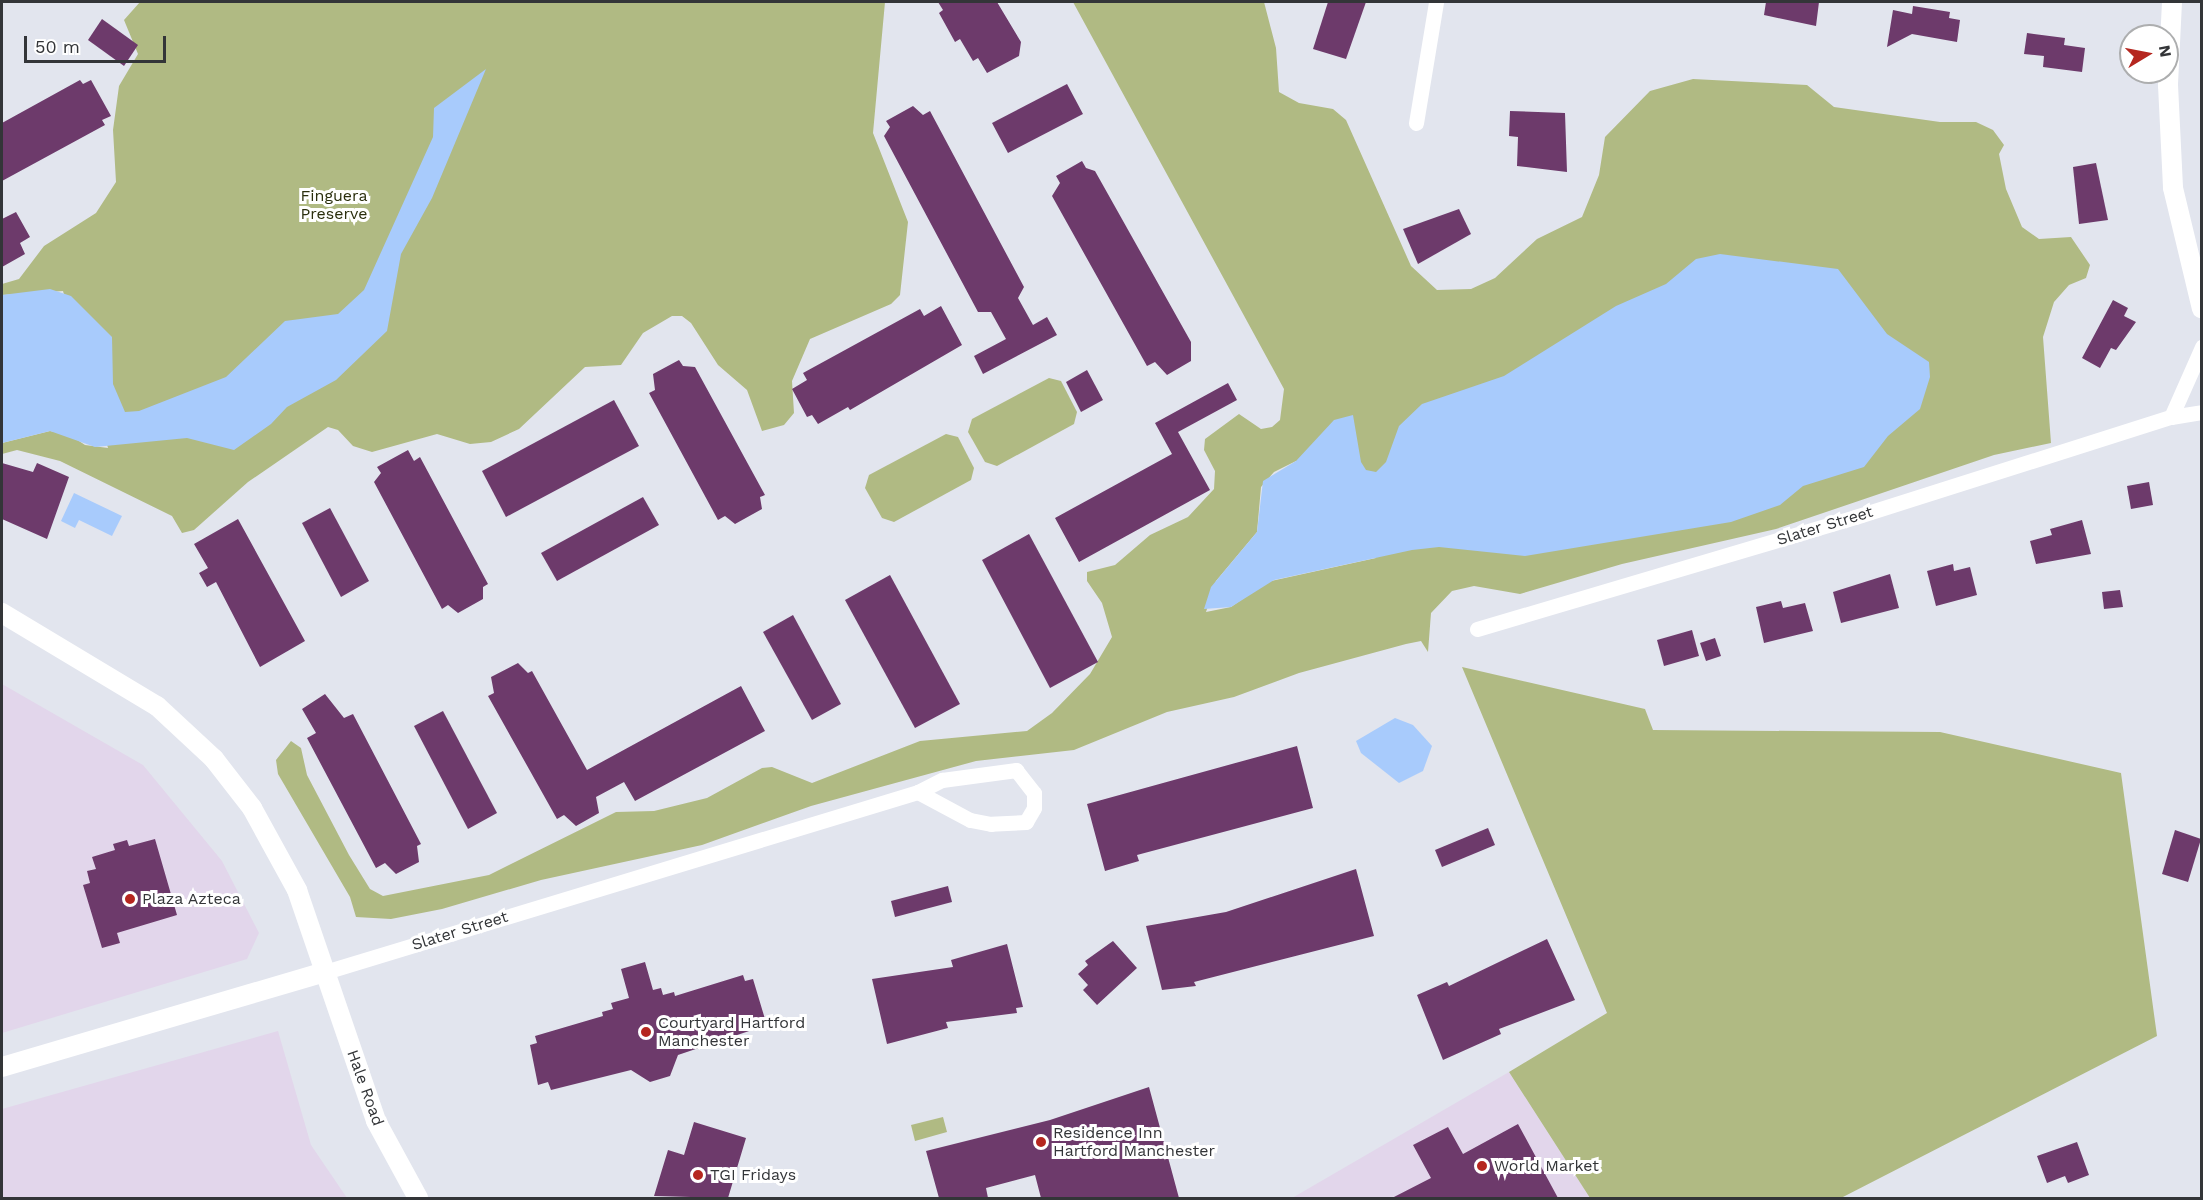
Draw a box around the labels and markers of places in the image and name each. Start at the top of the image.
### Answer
place label: Plaza Azteca [142,889,242,909]
marker: Plaza Azteca [123,892,137,906]
place label: Courtyard Hartford Manchester [658,1013,805,1051]
marker: Courtyard Hartford Manchester [639,1025,653,1039]
place label: Residence Inn Hartford Manchester [1053,1123,1215,1161]
marker: Residence Inn Hartford Manchester [1034,1135,1048,1149]
place label: World Market [1494,1156,1599,1176]
marker: World Market [1475,1159,1489,1173]
place label: TGI Fridays [710,1165,796,1185]
marker: TGI Fridays [691,1168,705,1182]

